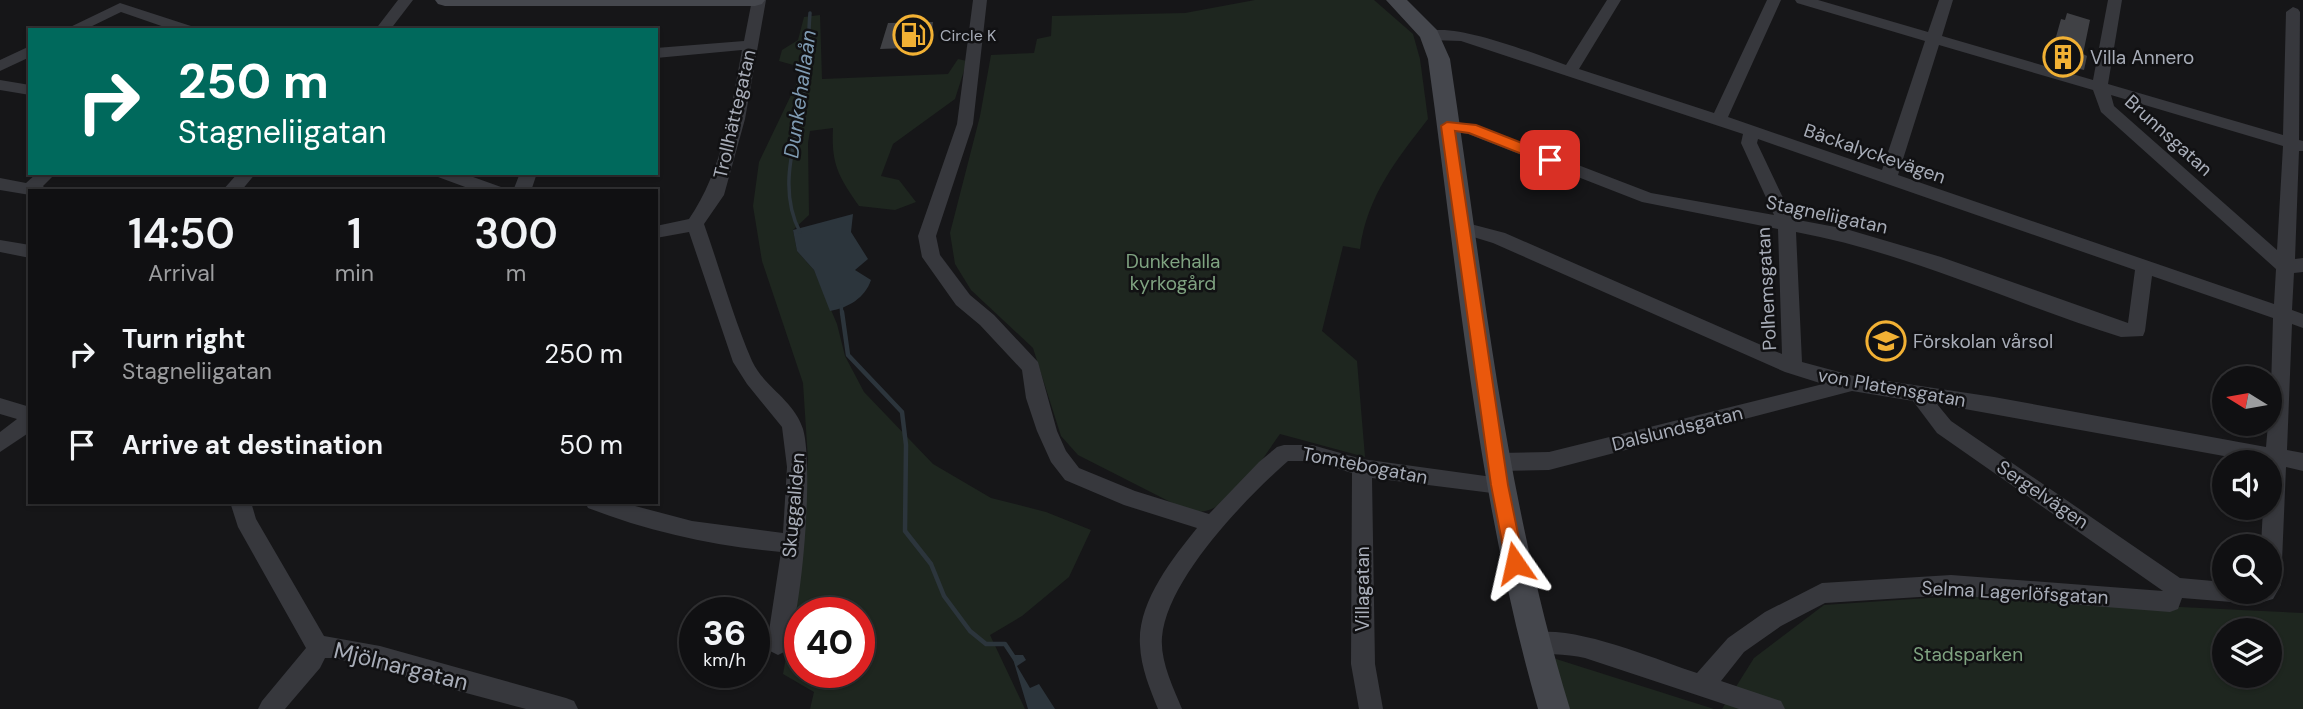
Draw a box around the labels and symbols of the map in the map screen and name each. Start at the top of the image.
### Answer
fuel station icon: Circle K [892,14,934,56]
place label: Circle K [940,25,996,46]
water label: Dunkehallaån [777,28,823,160]
building icon: Villa Annero [2042,36,2084,78]
place label: Villa Annero [2090,45,2194,70]
street label: Trollhättegatan [707,47,761,181]
street label: Brunnsgatan [2119,89,2218,181]
street label: Bäckalyckevägen [1801,118,1949,189]
pin [1520,130,1580,190]
street label: Stagneliigatan [1764,189,1890,240]
street label: Polhemsgatan [1751,227,1782,351]
park label: Dunkehalla kyrkogård [1126,249,1220,296]
school or university icon: Förskolan vårsol [1865,320,1907,362]
place label: Förskolan vårsol [1913,329,2053,354]
street label: von Platensgatan [1816,362,1968,413]
north arrow [2212,366,2282,436]
street label: Dalslundsgatan [1609,400,1745,457]
street label: Tomtebogatan [1300,441,1430,490]
street label: Skuggaliden [776,451,811,559]
street label: Sergelvägen [1992,455,2094,534]
position arrow [1478,526,1552,600]
street label: Villagatan [1350,546,1375,632]
street label: Selma Lagerlöfsgatan [1921,575,2109,610]
speed limit sign: 40 [784,597,875,688]
street label: Mjölnargatan [331,635,471,697]
park label: Stadsparken [1913,642,2023,667]

